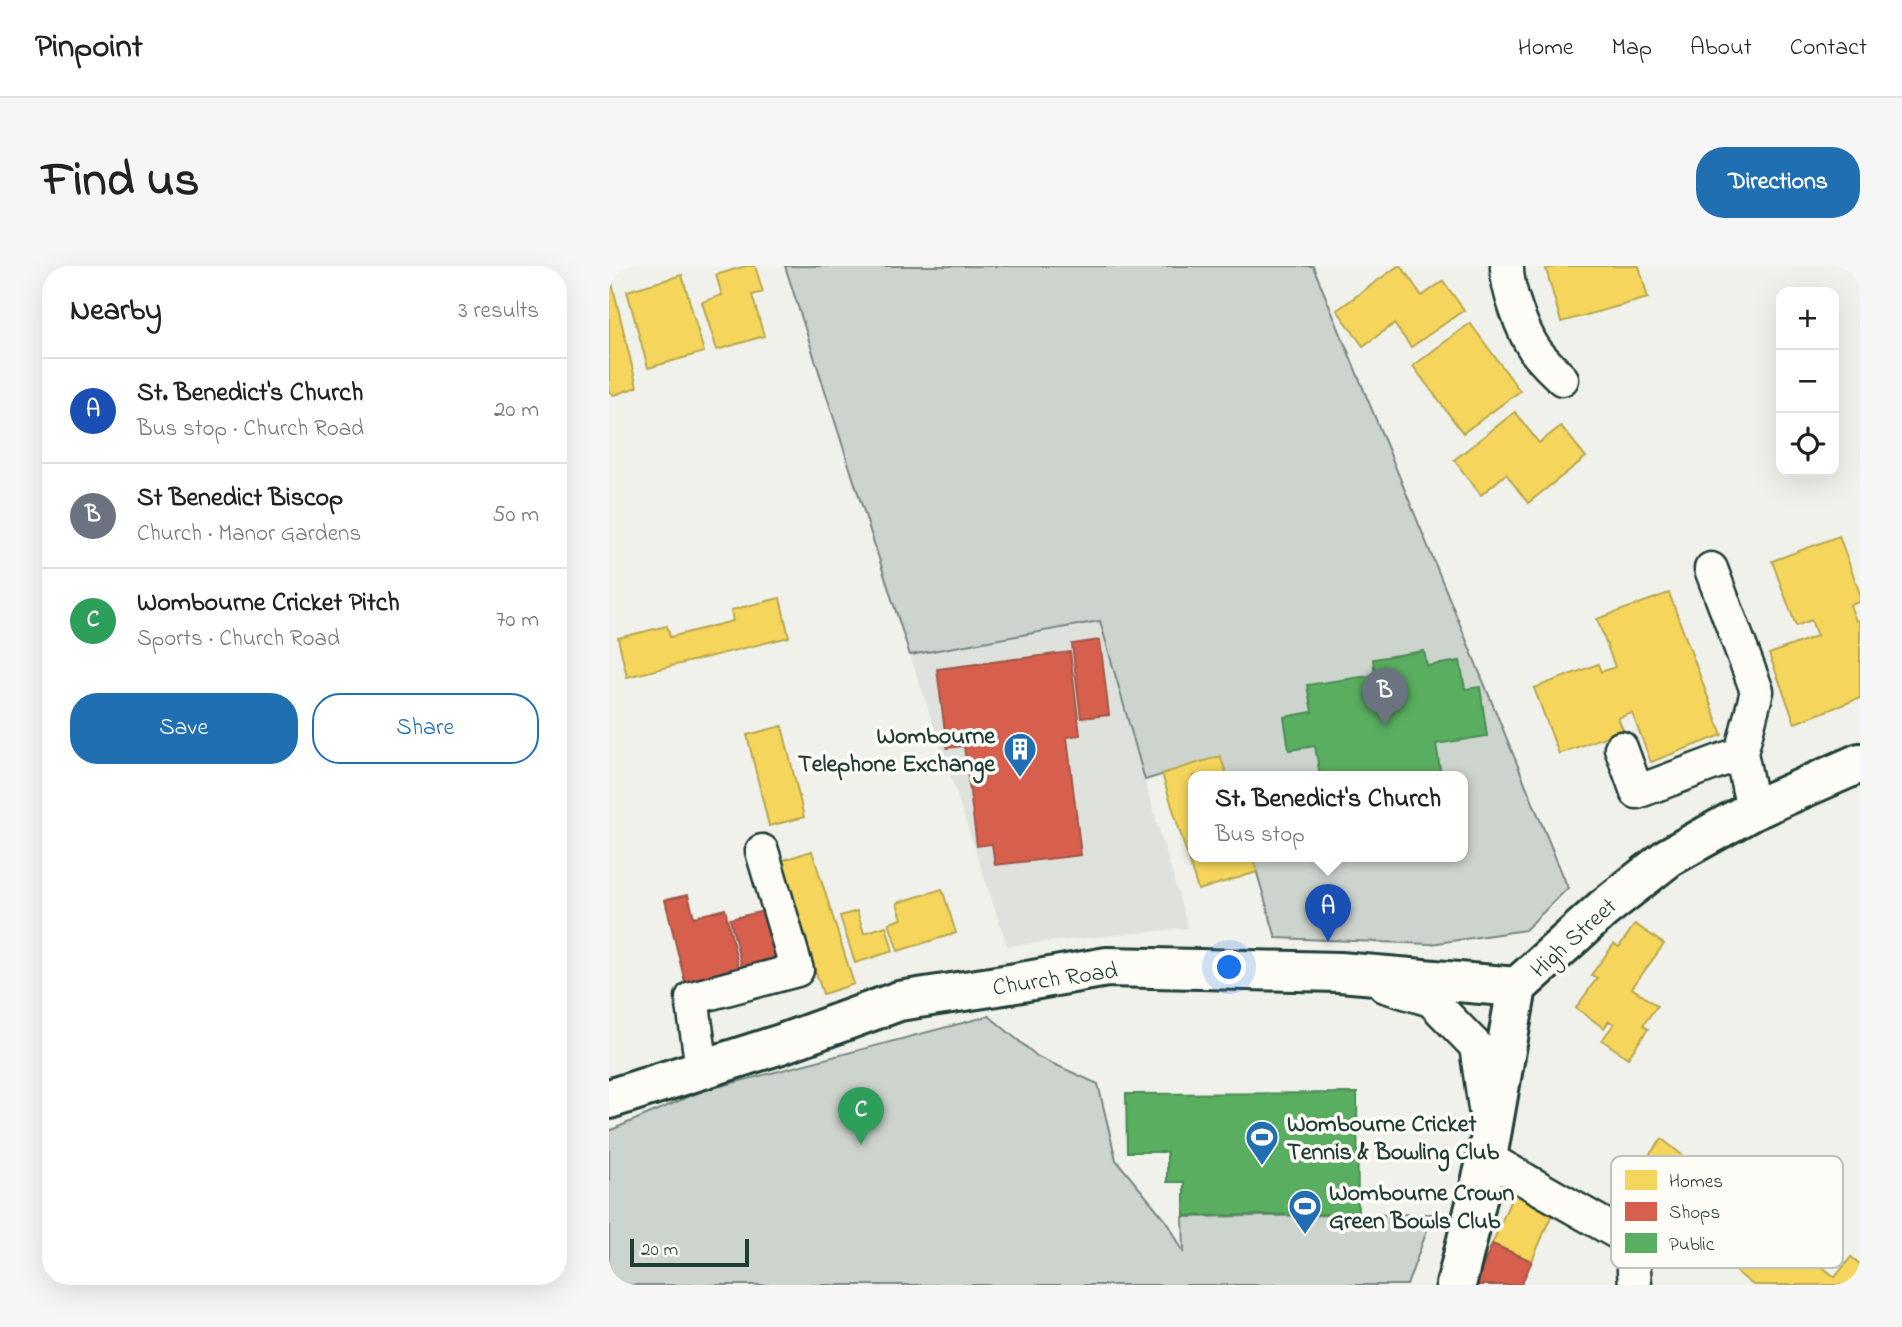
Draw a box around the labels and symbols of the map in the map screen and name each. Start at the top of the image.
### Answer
pin: B [1362,668,1408,726]
place label: Wombourne Telephone Exchange [798,720,996,784]
building icon: Wombourne Telephone Exchange [1001,730,1039,779]
pin: A [1305,884,1351,942]
street label: High Street [1524,890,1626,987]
your location [1212,950,1246,984]
street label: Church Road [991,954,1121,1007]
pin: C [838,1087,884,1145]
place label: Wombourne Cricket Tennis & Bowling Club [1287,1108,1499,1172]
sports icon: Wombourne Cricket Tennis & Bowling Club [1243,1118,1281,1167]
legend [1611,1156,1843,1268]
text: Homes [1669,1169,1723,1196]
place label: Wombourne Crown Green Bowls Club [1329,1177,1514,1240]
sports icon: Wombourne Crown Green Bowls Club [1286,1187,1324,1236]
text: Shops [1669,1200,1720,1227]
text: Public [1669,1232,1715,1259]
scale bar [630,1236,749,1268]

